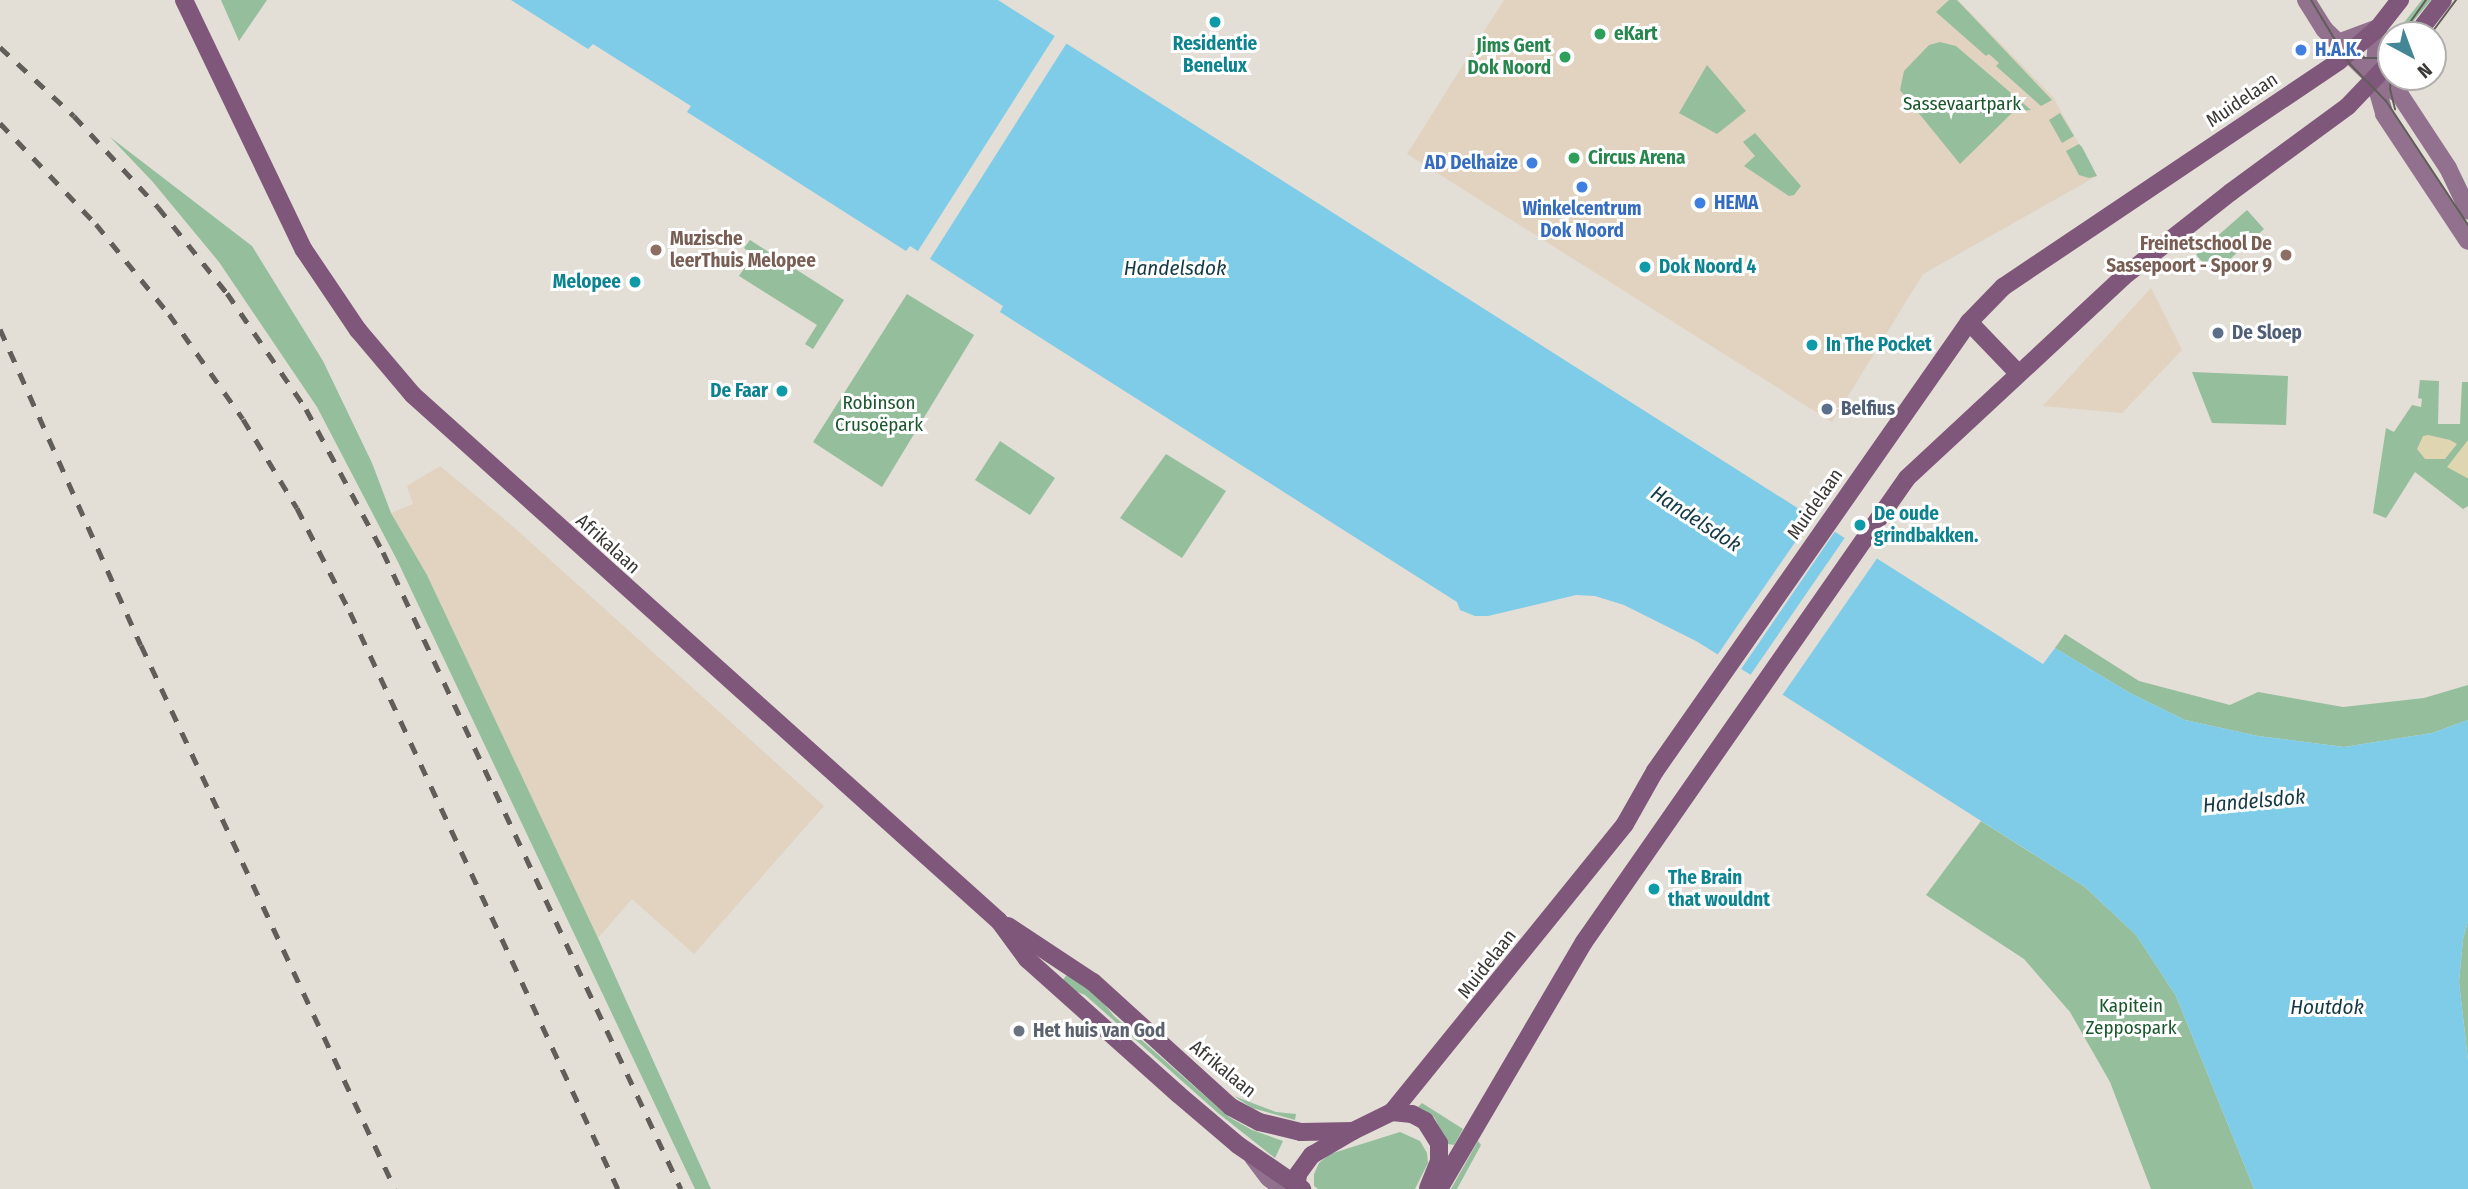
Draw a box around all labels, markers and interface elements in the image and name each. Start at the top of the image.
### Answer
marker: Residentie Benelux [1207,14,1223,30]
north arrow [2377,21,2447,91]
place label: eKart [1614,23,1658,45]
marker: eKart [1592,26,1608,42]
place label: Residentie Benelux [1173,33,1257,77]
place label: Jims Gent Dok Noord [1467,35,1551,79]
place label: H.A.K. [2315,39,2361,61]
marker: H.A.K. [2293,42,2309,58]
marker: Jims Gent Dok Noord [1557,49,1573,65]
text: N [2413,58,2437,83]
street label: Muidelaan [2202,68,2282,132]
park label: Sassevaartpark [1903,93,2021,115]
place label: Circus Arena [1588,147,1685,169]
marker: Circus Arena [1566,150,1582,166]
place label: AD Delhaize [1425,152,1518,174]
marker: AD Delhaize [1524,155,1540,171]
marker: Winkelcentrum Dok Noord [1574,179,1590,195]
place label: HEMA [1714,192,1758,214]
marker: HEMA [1692,195,1708,211]
place label: Winkelcentrum Dok Noord [1522,198,1642,242]
place label: Muzische leerThuis Melopee [670,228,816,272]
place label: Freinetschool De Sassepoort - Spoor 9 [2106,233,2272,277]
marker: Muzische leerThuis Melopee [648,242,664,258]
marker: Freinetschool De Sassepoort - Spoor 9 [2278,247,2294,263]
water label: Handelsdok [1124,255,1226,281]
place label: Dok Noord 4 [1659,256,1756,278]
marker: Dok Noord 4 [1637,259,1653,275]
place label: Melopee [553,271,621,293]
marker: Melopee [627,274,643,290]
place label: De Sloep [2232,322,2302,344]
marker: De Sloep [2210,325,2226,341]
place label: In The Pocket [1826,334,1932,356]
marker: In The Pocket [1804,337,1820,353]
place label: De Faar [710,380,768,402]
marker: De Faar [774,383,790,399]
park label: Robinson Crusoëpark [835,392,923,436]
place label: Belfius [1841,398,1895,420]
marker: Belfius [1819,401,1835,417]
street label: Muidelaan [1782,464,1848,544]
water label: Handelsdok [1646,480,1746,558]
place label: De oude grindbakken. [1874,503,1978,547]
street label: Afrikalaan [571,509,645,579]
marker: De oude grindbakken. [1852,517,1868,533]
water label: Handelsdok [2202,784,2306,818]
place label: The Brain that wouldnt [1668,867,1770,911]
marker: The Brain that wouldnt [1646,881,1662,897]
street label: Muidelaan [1453,925,1521,1003]
water label: Houtdok [2290,994,2364,1020]
park label: Kapitein Zeppospark [2086,995,2176,1039]
place label: Het huis van God [1033,1020,1165,1042]
marker: Het huis van God [1011,1023,1027,1039]
street label: Afrikalaan [1185,1035,1261,1103]

